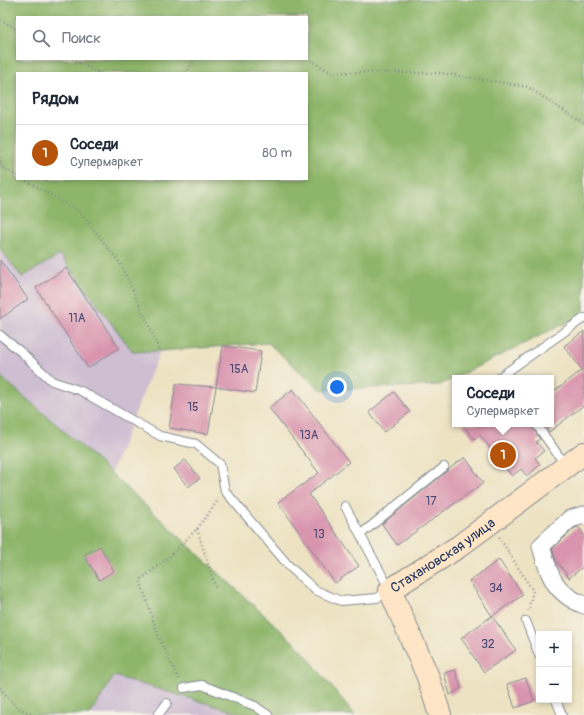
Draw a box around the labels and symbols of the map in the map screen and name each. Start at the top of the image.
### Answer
house number: 11А [68,311,86,326]
house number: 15А [230,362,249,377]
your location [327,377,347,397]
house number: 15 [187,400,199,415]
house number: 13А [299,428,319,443]
pin: 1 [490,440,516,470]
house number: 17 [425,494,437,509]
street label: Стахановская улица [387,514,499,597]
house number: 13 [313,527,325,542]
house number: 34 [489,581,503,596]
house number: 32 [481,637,495,652]

